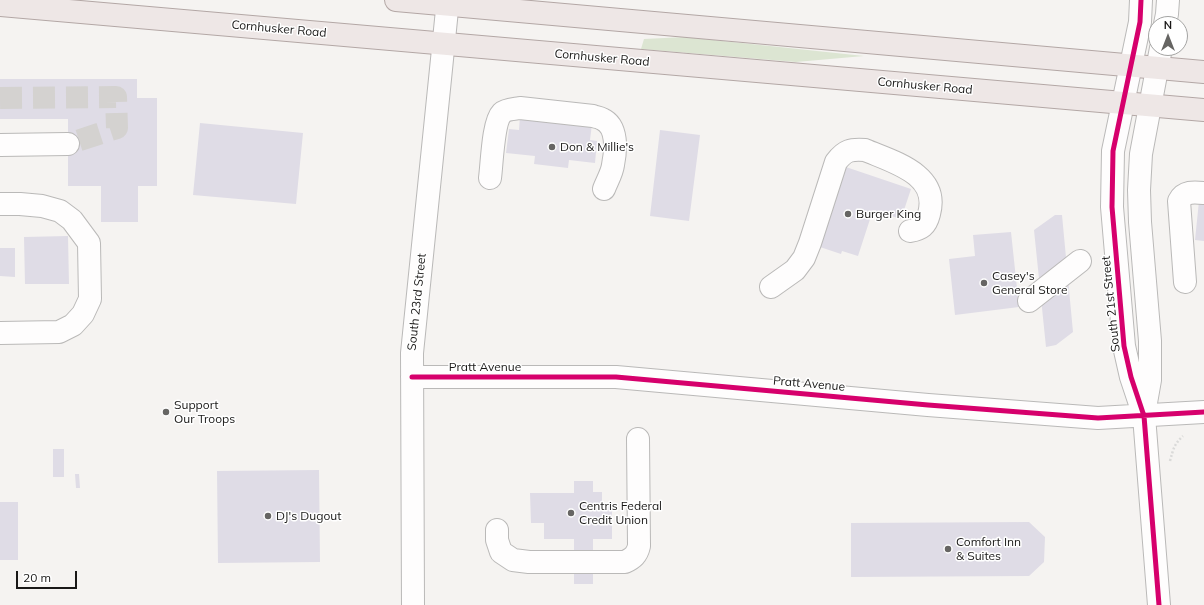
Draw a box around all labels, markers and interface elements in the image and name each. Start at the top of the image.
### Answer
north arrow [1148,16,1188,56]
street label: Cornhusker Road [231,18,327,40]
text: N [1164,18,1172,32]
street label: Cornhusker Road [554,47,650,69]
street label: Cornhusker Road [877,75,973,97]
place label: Don & Millie's [560,140,634,154]
marker: Don & Millie's [547,142,557,152]
place label: Burger King [856,207,921,221]
marker: Burger King [843,209,853,219]
street label: South 23rd Street [405,253,429,351]
street label: South 21st Street [1099,255,1123,353]
place label: Casey's General Store [992,269,1068,297]
marker: Casey's General Store [979,278,989,288]
street label: Pratt Avenue [449,360,521,374]
street label: Pratt Avenue [772,374,846,394]
place label: Support Our Troops [174,398,235,426]
marker: Support Our Troops [161,407,171,417]
place label: Centris Federal Credit Union [579,499,662,527]
marker: Centris Federal Credit Union [566,508,576,518]
place label: DJ's Dugout [276,509,341,523]
marker: DJ's Dugout [263,511,273,521]
place label: Comfort Inn & Suites [956,535,1021,563]
marker: Comfort Inn & Suites [943,544,953,554]
scale bar [18,563,79,589]
text: 20 m [23,570,51,585]

